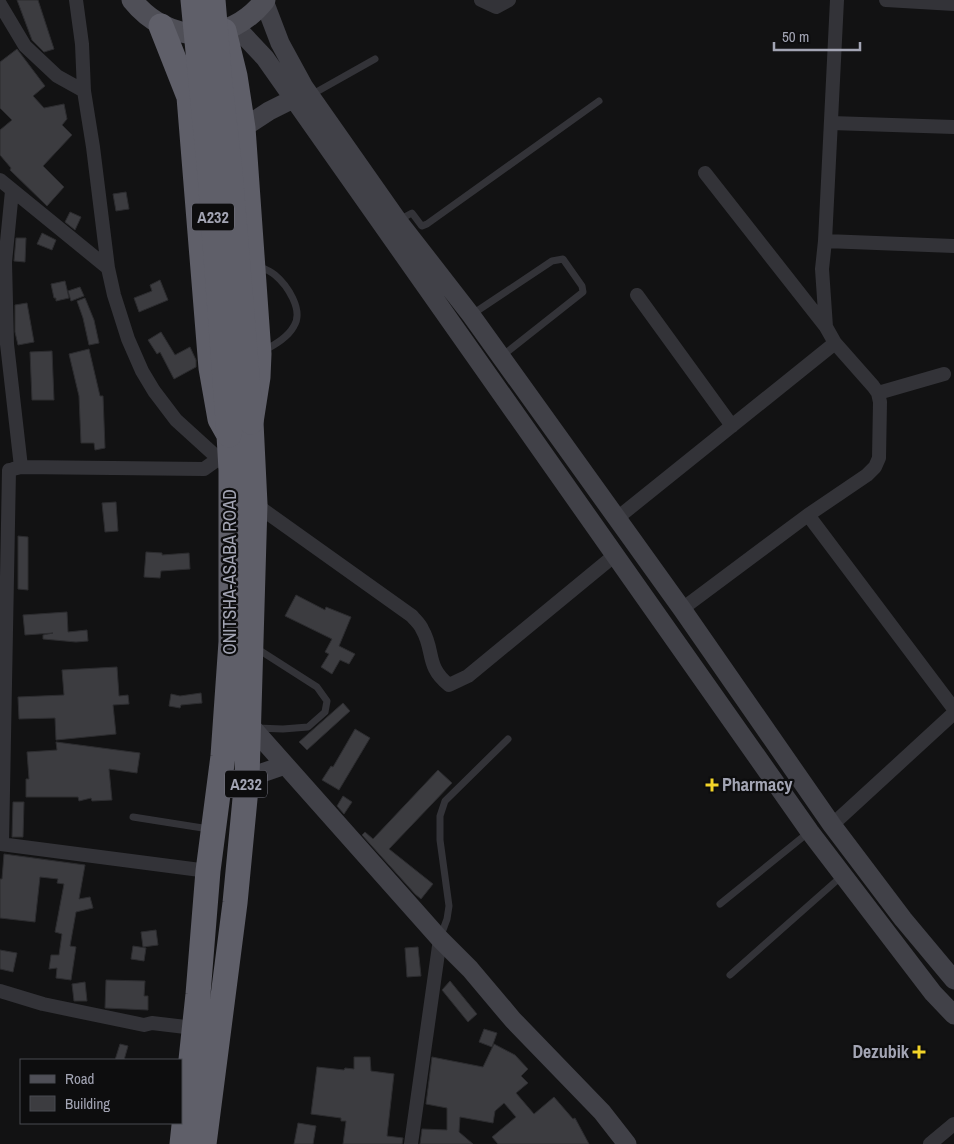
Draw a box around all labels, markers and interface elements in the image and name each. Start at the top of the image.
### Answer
scale bar [774,20,860,52]
text: 50 m [782,26,809,47]
road number: A232 [192,203,234,230]
street label: ONITSHA-ASABA ROAD [217,489,242,655]
road number: A232 [225,771,267,798]
place label: Pharmacy [722,772,793,797]
marker: Pharmacy [706,779,718,791]
place label: Dezubik [852,1039,910,1064]
marker: Dezubik [913,1046,925,1058]
legend [20,1059,182,1124]
text: Road [65,1068,94,1089]
text: Building [65,1093,110,1114]

